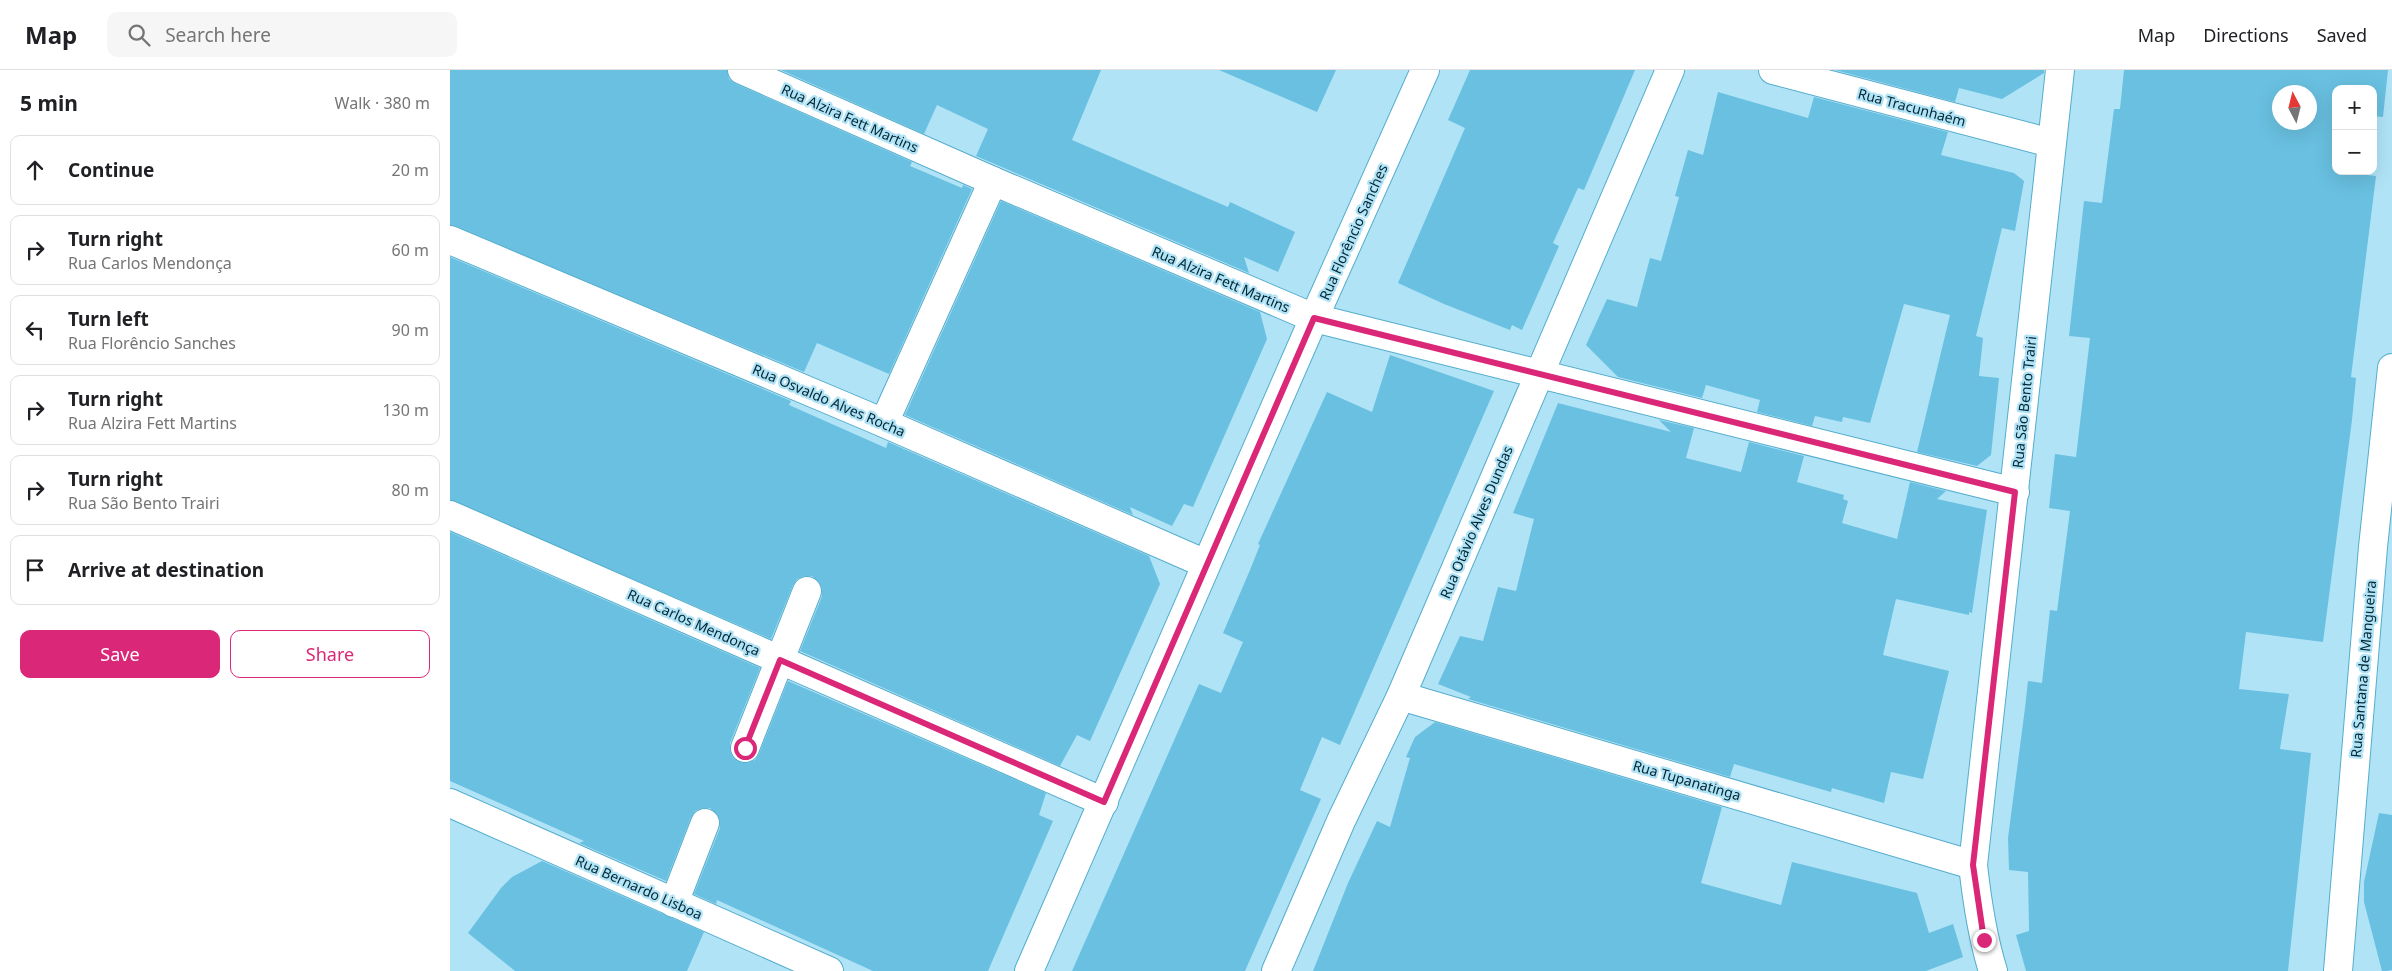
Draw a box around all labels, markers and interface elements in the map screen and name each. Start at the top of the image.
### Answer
search box [107,12,457,57]
text: Map [25,18,77,51]
icon: search [125,21,153,49]
text: Search here [165,22,271,48]
text: Map [2138,23,2175,47]
text: Directions [2203,23,2289,47]
text: Saved [2317,23,2367,47]
street label: Rua Alzira Fett Martins [779,79,922,157]
street label: Rua Tracunhaém [1856,83,1968,131]
north arrow [2272,85,2317,130]
map controls [2332,85,2377,175]
button: + [2332,85,2377,130]
text: 5 min [20,89,78,117]
text: Walk · 380 m [335,92,430,114]
button: − [2332,130,2377,175]
icon: ahead [21,156,49,184]
text: Continue [68,157,154,183]
text: 20 m [392,159,429,181]
street label: Rua Florêncio Sanches [1314,161,1392,303]
text: Turn right [68,226,163,252]
icon: right [21,236,49,264]
text: 60 m [392,239,429,261]
street label: Rua Alzira Fett Martins [1149,241,1293,317]
text: Rua Carlos Mendonça [68,252,232,274]
text: Turn left [68,306,149,332]
icon: left [21,316,49,344]
text: 90 m [392,319,429,341]
text: Rua Florêncio Sanches [68,332,236,354]
street label: Rua São Bento Trairi [2008,335,2040,469]
street label: Rua Osvaldo Alves Rocha [750,359,908,441]
text: Turn right [68,386,163,412]
icon: right [21,396,49,424]
text: 130 m [382,399,429,421]
text: Rua Alzira Fett Martins [68,412,237,434]
street label: Rua Otávio Alves Dundas [1435,442,1517,601]
text: Turn right [68,466,163,492]
icon: right [21,476,49,504]
text: 80 m [392,479,429,501]
text: Rua São Bento Trairi [68,492,220,514]
icon: arrive [21,556,49,584]
text: Arrive at destination [68,557,264,583]
street label: Rua Santana de Mangueira [2346,580,2380,758]
street label: Rua Carlos Mendonça [625,584,763,660]
button: Save [20,630,220,678]
button: Share [230,630,430,678]
route start [734,737,757,760]
street label: Rua Tupanatinga [1631,756,1743,804]
street label: Rua Bernardo Lisboa [573,850,705,924]
route end [1973,929,1996,952]

